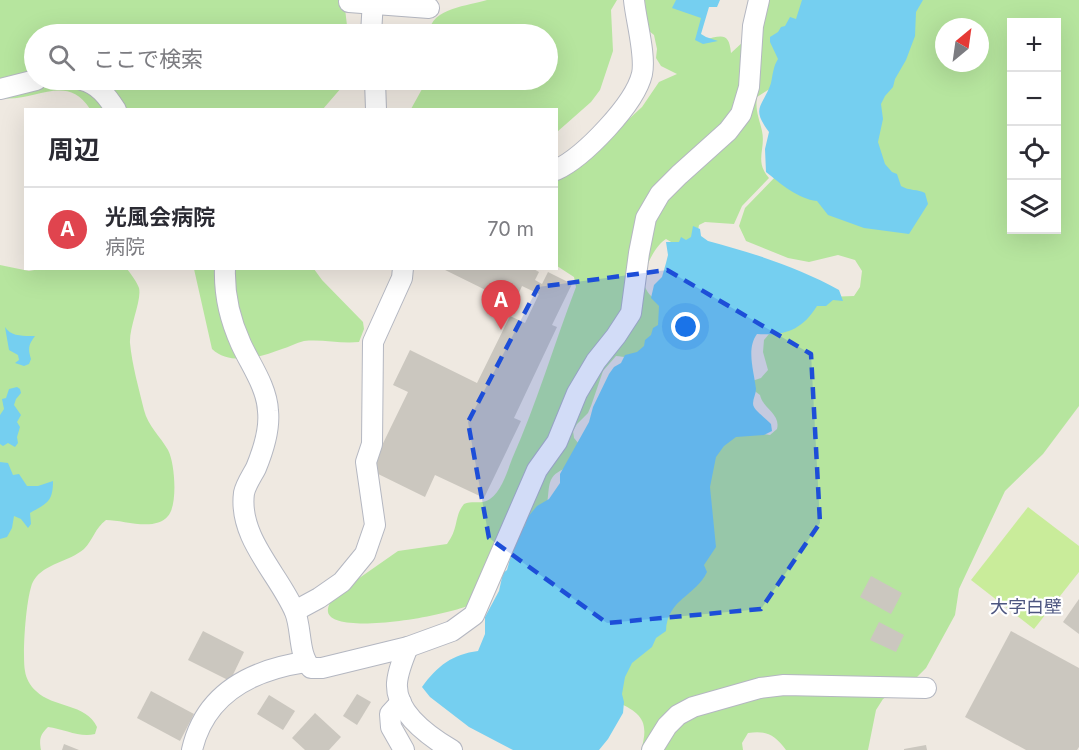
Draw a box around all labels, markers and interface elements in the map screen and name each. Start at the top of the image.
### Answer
north arrow [935,18,989,72]
map controls [1007,18,1061,234]
button: + [1007,18,1061,72]
search box [24,24,558,90]
icon: search [45,41,78,74]
text: ここで検索 [93,46,203,72]
button: − [1007,72,1061,126]
button: locate [1007,126,1061,180]
text: 周辺 [48,134,100,165]
button: layers [1007,180,1061,234]
text: 光風会病院 [105,204,215,230]
text: A [60,217,75,241]
text: 70 m [487,217,534,241]
text: 病院 [105,235,145,259]
pin: A [482,280,520,330]
your location [671,312,700,341]
district label: 大字白壁 [990,596,1062,617]

